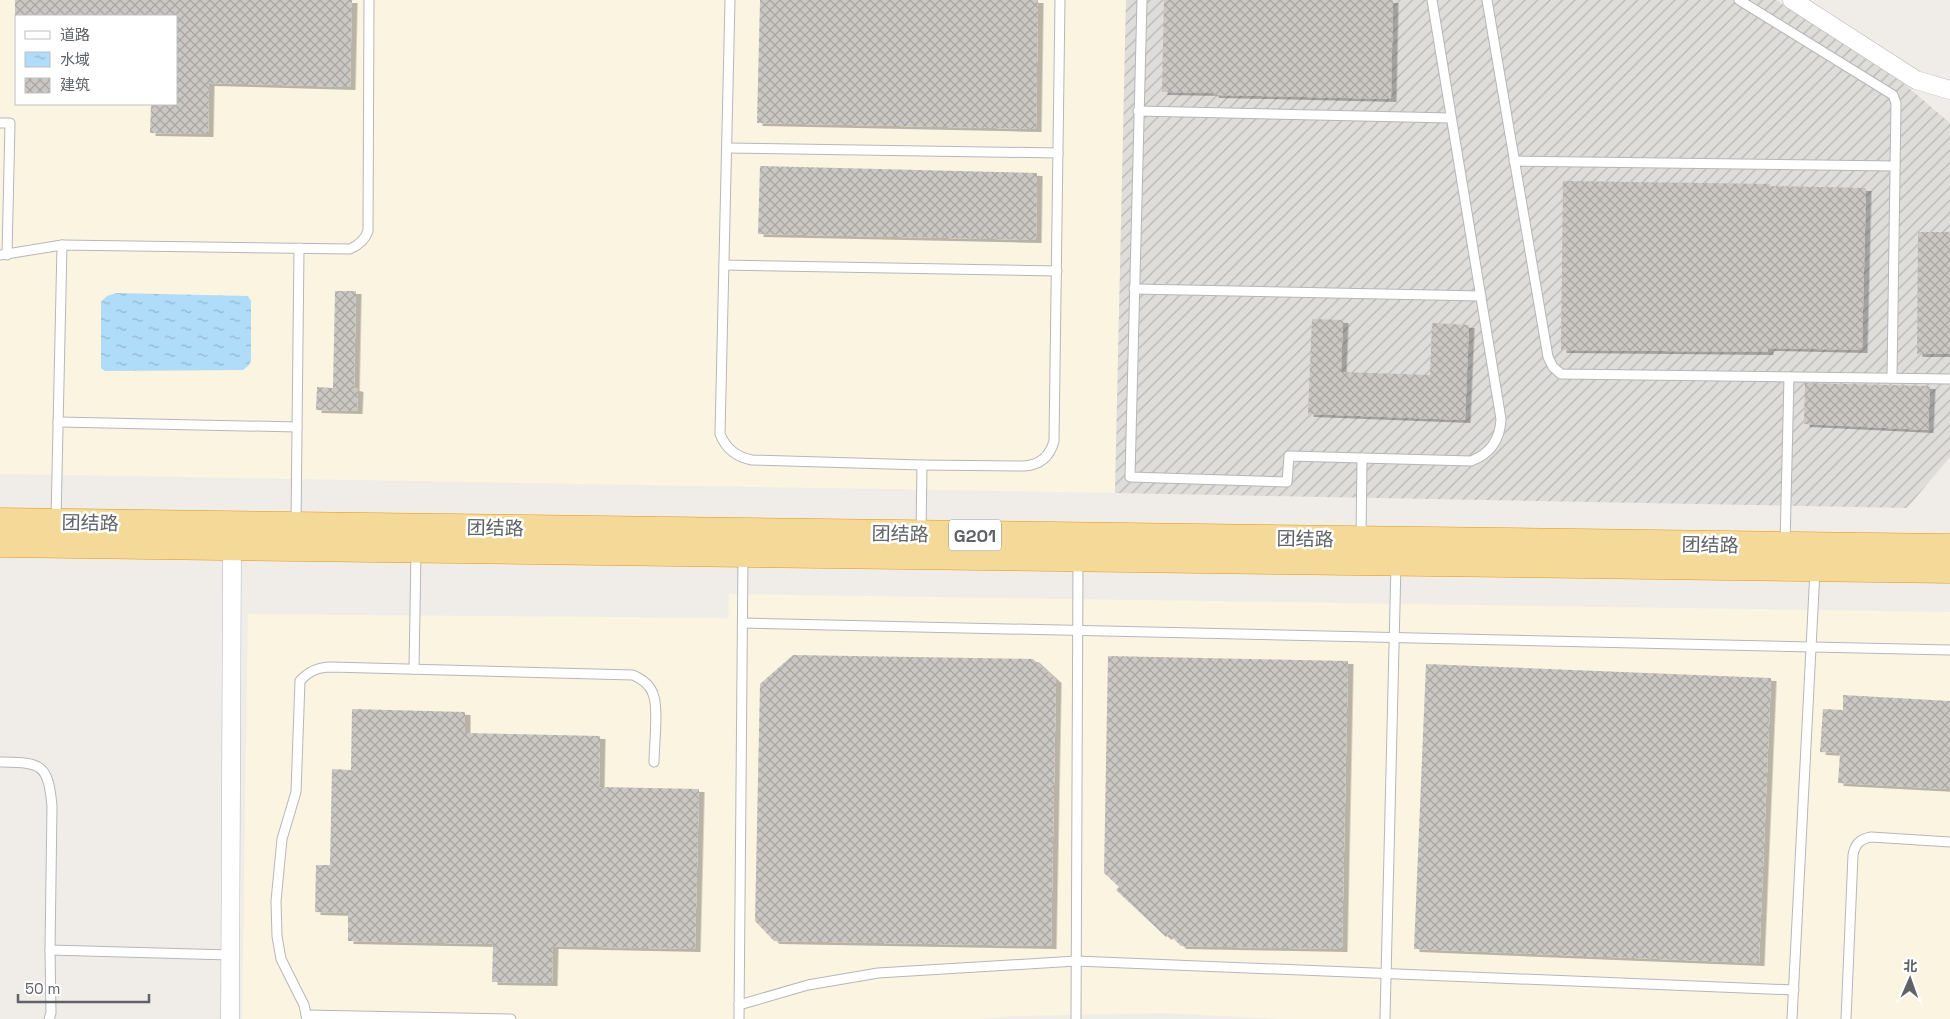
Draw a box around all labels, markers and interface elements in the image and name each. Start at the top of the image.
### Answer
legend [15,15,178,105]
text: 道路 [60,25,90,44]
text: 水域 [60,50,90,69]
text: 建筑 [60,75,90,94]
street label: 团结路 [61,510,119,536]
street label: 团结路 [466,515,524,541]
road number: G201 [949,520,1001,550]
street label: 团结路 [871,521,929,547]
street label: 团结路 [1276,526,1334,552]
street label: 团结路 [1681,532,1739,558]
north arrow [1885,954,1935,1004]
text: 北 [1903,957,1918,975]
scale bar [18,972,149,1004]
text: 50 m [25,979,60,998]

